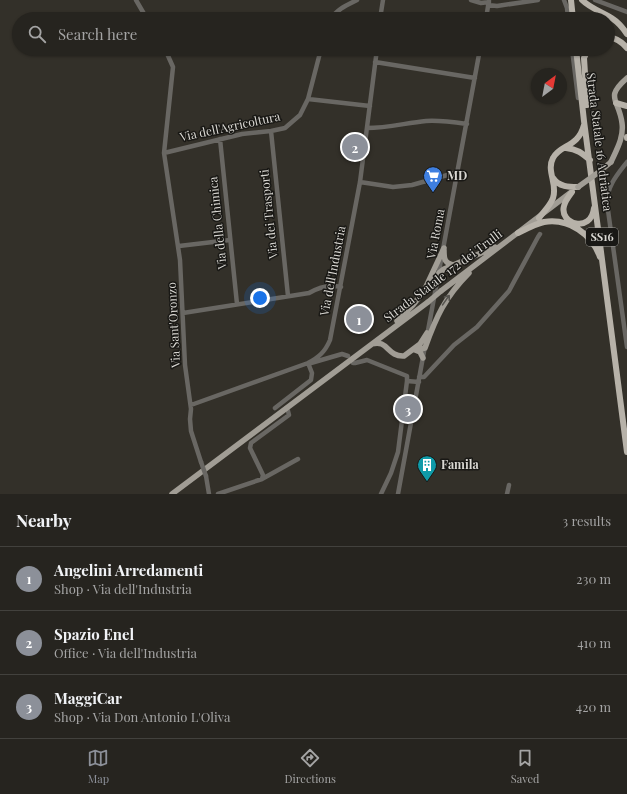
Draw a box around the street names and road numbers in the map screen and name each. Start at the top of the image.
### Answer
street label: Strada Statale 16 Adriatica [584,72,616,212]
street label: Via dell'Agricoltura [177,108,281,145]
street label: Via dei Trasporti [255,168,281,260]
street label: Via della Chimica [204,176,230,271]
street label: Via Roma [422,207,448,261]
street label: Via dell'Industria [315,224,349,318]
street label: Strada Statale 172 dei Trulli [380,225,505,325]
road number: SS16 [586,228,618,246]
street label: Via Sant'Oronzo [163,281,183,369]

